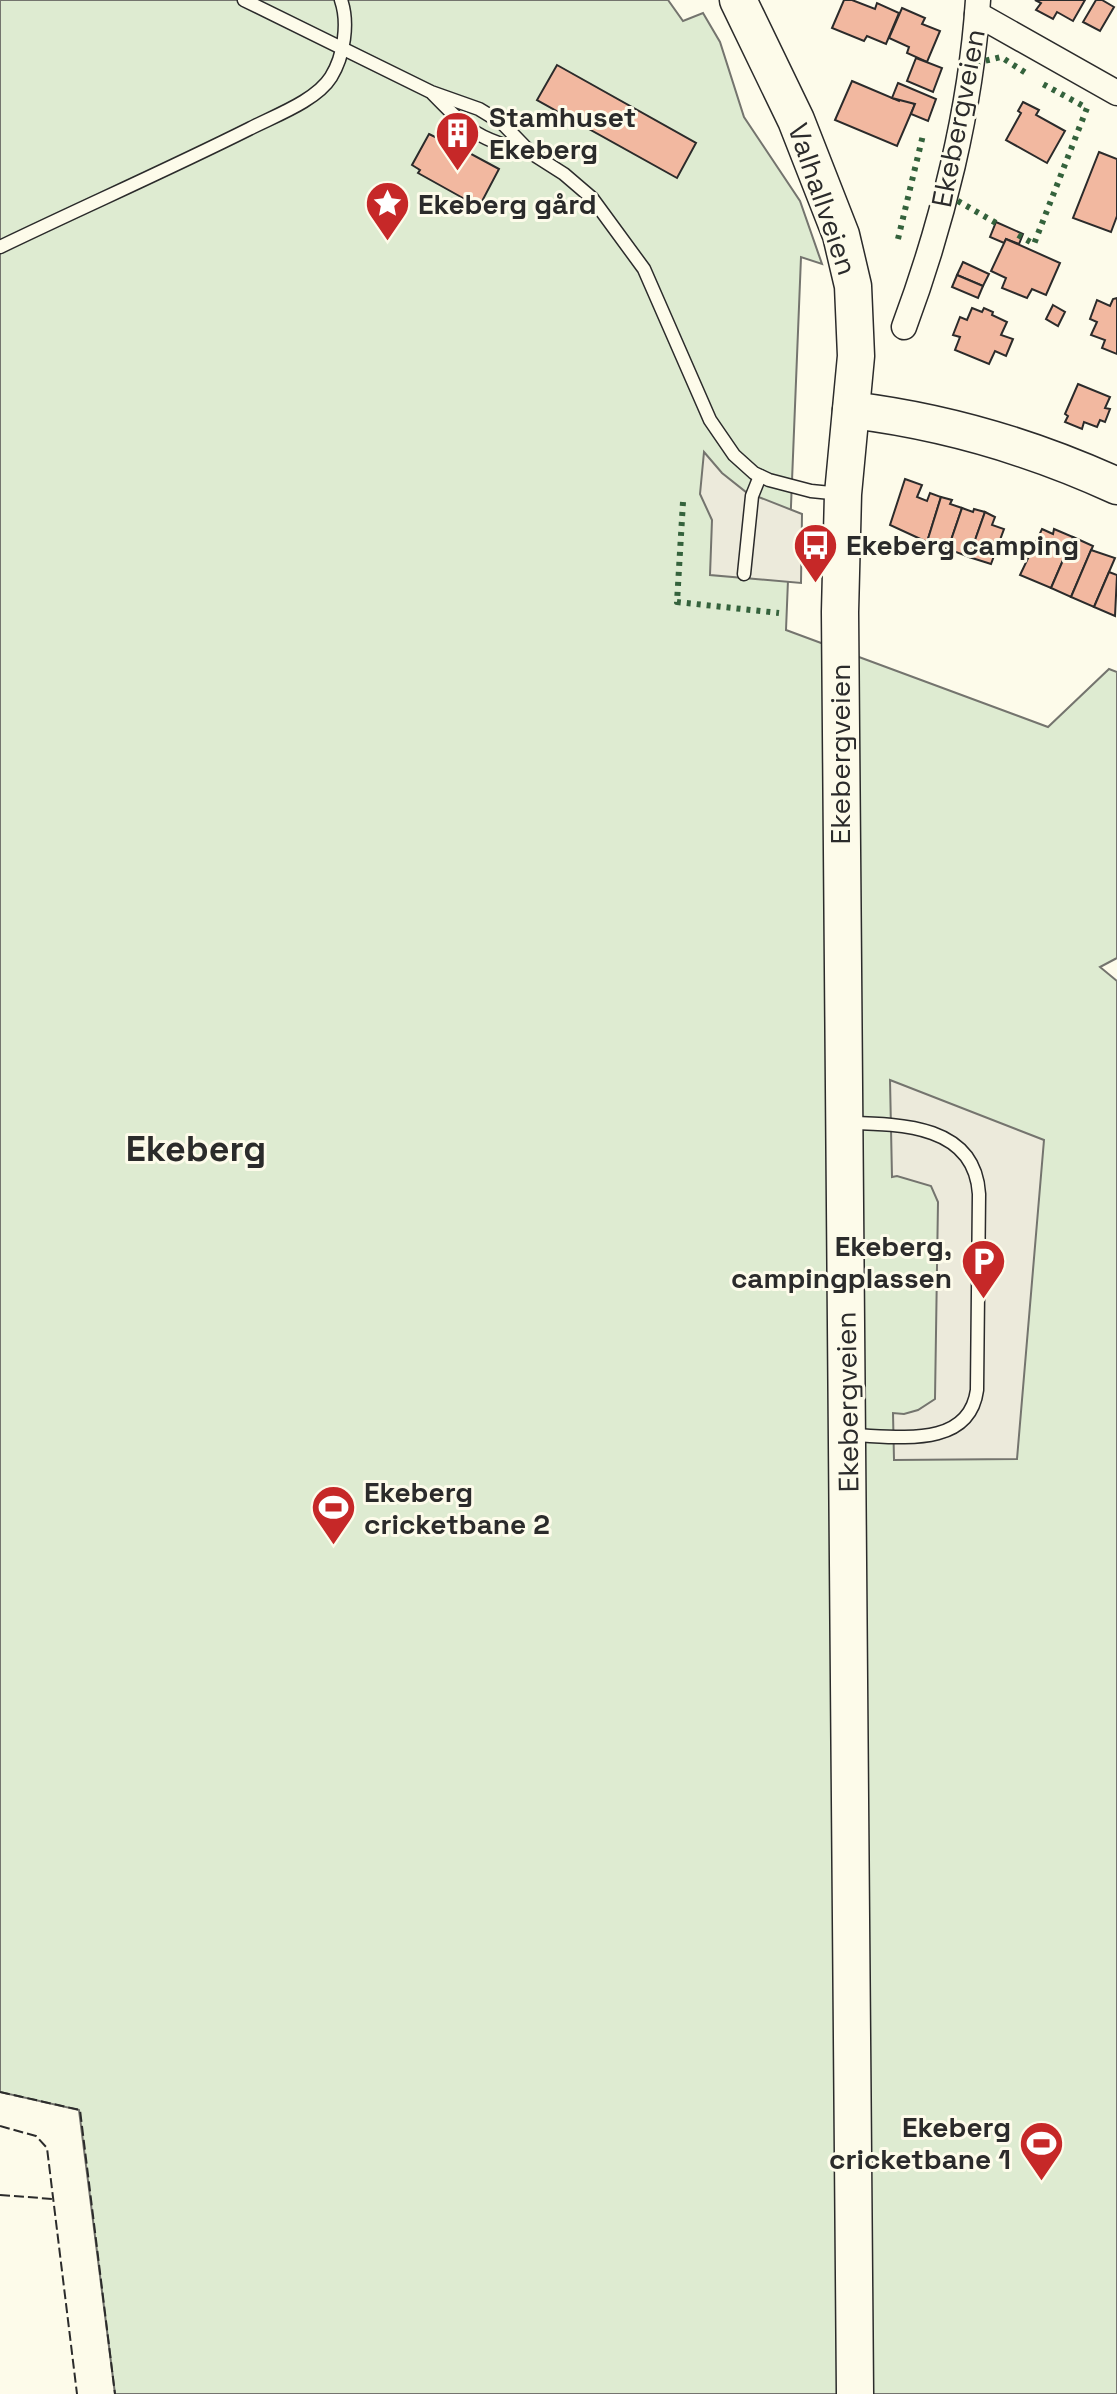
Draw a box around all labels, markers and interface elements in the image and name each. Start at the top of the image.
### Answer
street label: Ekebergveien [923,26,993,210]
place label: Stamhuset Ekeberg [489,99,636,167]
building icon: Stamhuset Ekeberg [434,109,482,172]
street label: Valhallveien [780,118,866,280]
place icon: Ekeberg gård [363,180,411,243]
place label: Ekeberg gård [418,186,597,222]
bus stop icon: Ekeberg camping [791,521,839,584]
place label: Ekeberg camping [846,527,1079,563]
street label: Ekebergveien [822,664,858,845]
district label: Ekeberg [126,1126,266,1172]
place label: Ekeberg, campingplassen [731,1228,952,1296]
parking icon: Ekeberg, campingplassen [959,1238,1007,1301]
street label: Ekebergveien [827,1311,867,1493]
place label: Ekeberg cricketbane 2 [364,1474,550,1542]
sports icon: Ekeberg cricketbane 2 [309,1484,357,1547]
place label: Ekeberg cricketbane 1 [829,2109,1011,2177]
sports icon: Ekeberg cricketbane 1 [1018,2119,1066,2182]

